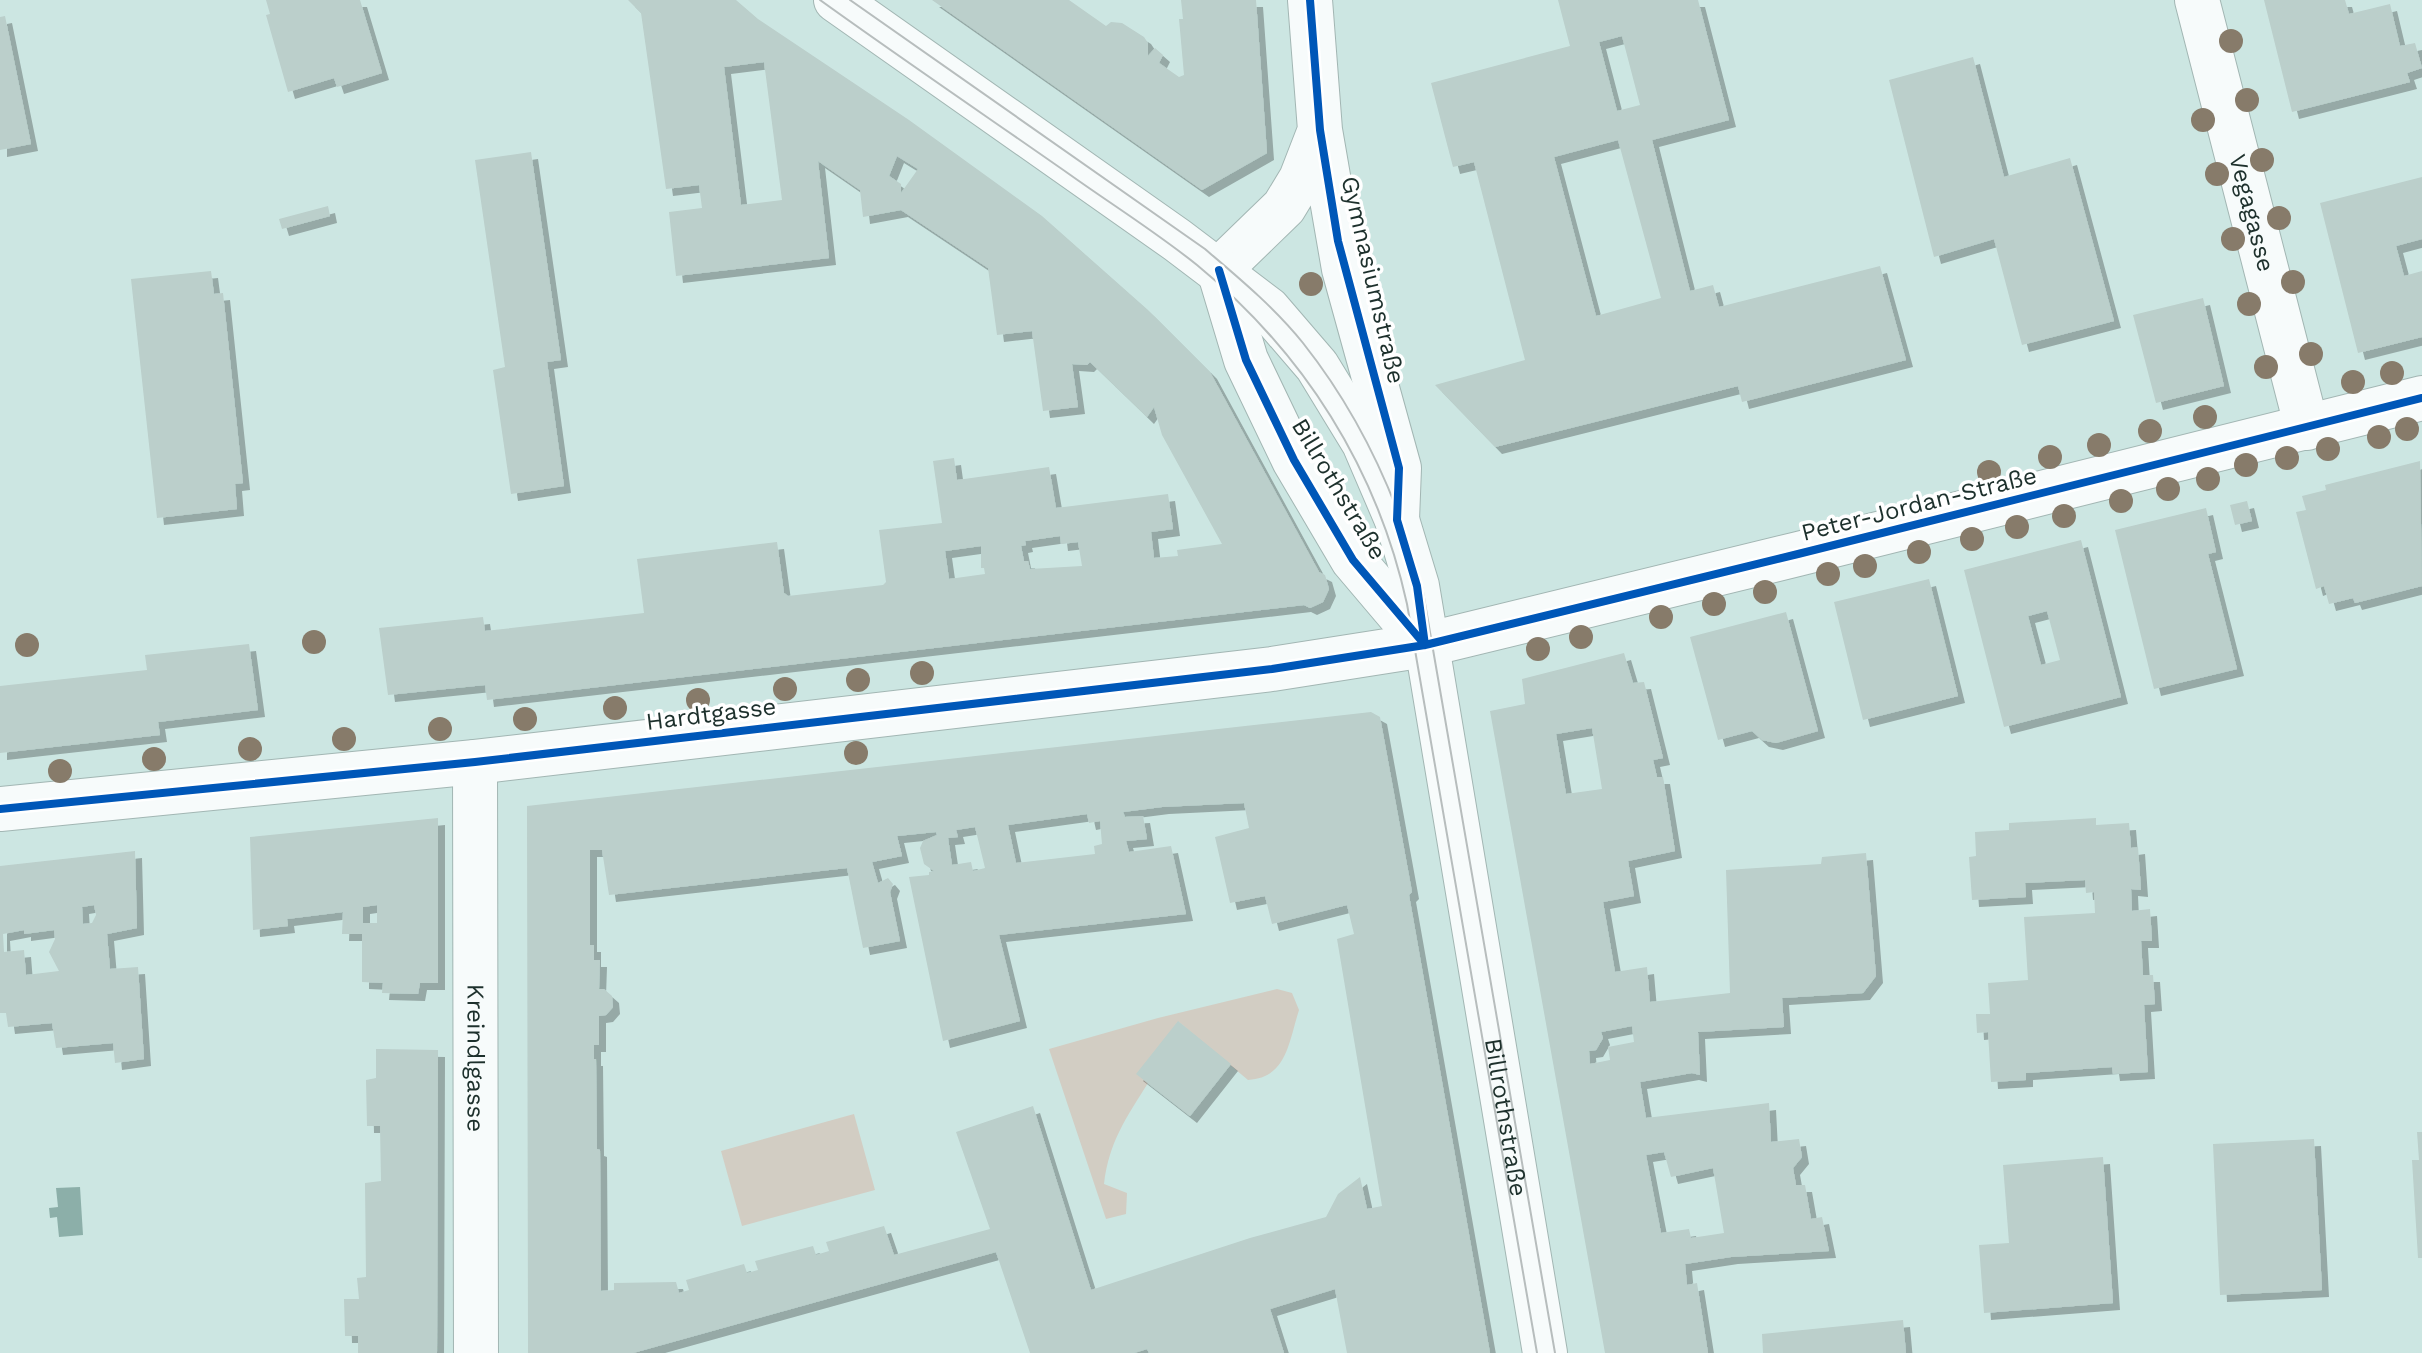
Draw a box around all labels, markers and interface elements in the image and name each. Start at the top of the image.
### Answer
street label: Vegagasse [2223,151,2280,275]
street label: Gymnasiumstraße [1336,174,1410,386]
street label: Billrothstraße [1286,413,1392,565]
street label: Peter-Jordan-Straße [1798,461,2040,547]
street label: Hardtgasse [644,692,778,736]
street label: Kreindlgasse [461,984,490,1132]
street label: Billrothstraße [1479,1036,1533,1198]

